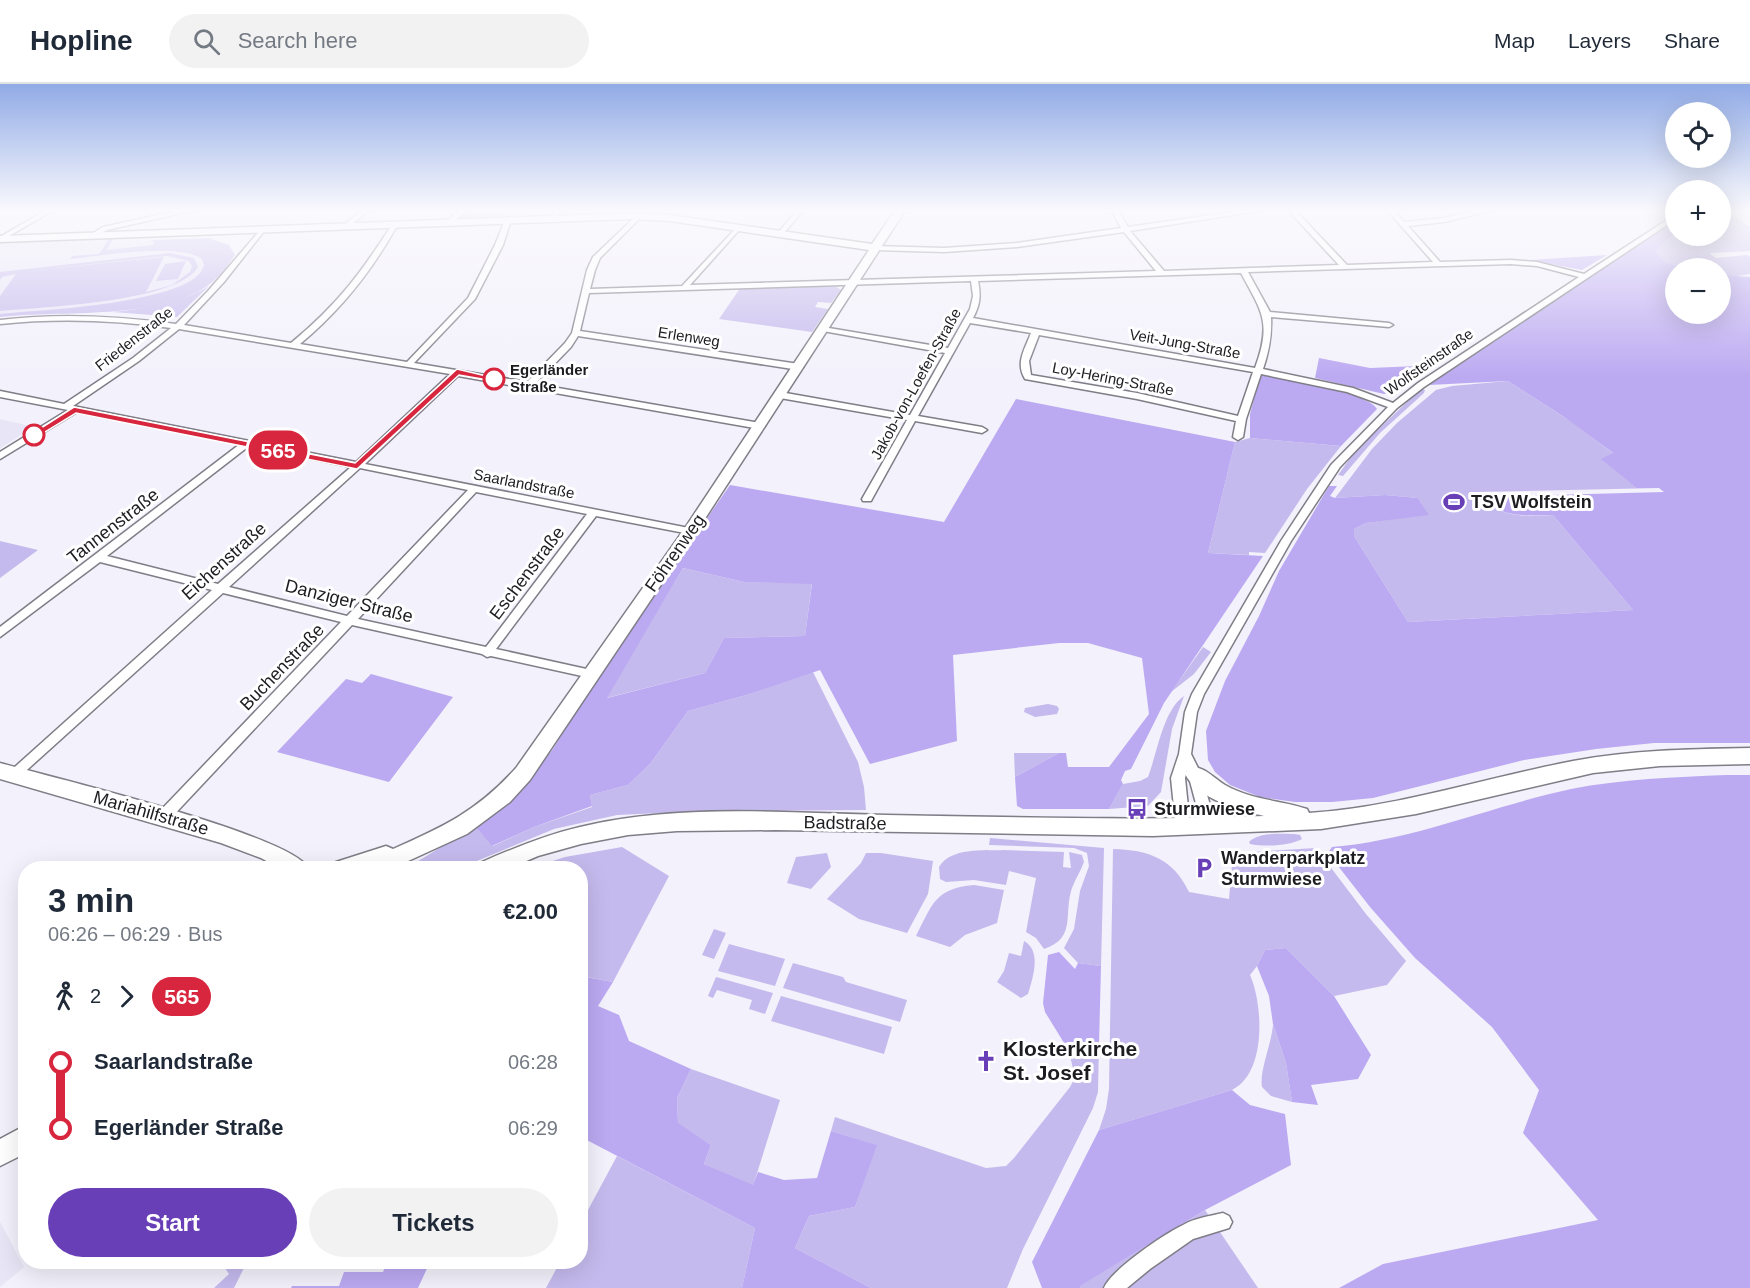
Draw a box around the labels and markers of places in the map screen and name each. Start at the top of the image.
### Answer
place label: Egerländer Straße [510,361,589,395]
marker: Egerländer Straße [483,368,505,390]
unlabelled marker [23,424,45,446]
sports icon: TSV Wolfstein [1442,490,1466,514]
place label: TSV Wolfstein [1471,492,1592,512]
bus stop icon: Sturmwiese [1125,797,1149,821]
place label: Sturmwiese [1154,799,1255,819]
place label: Wanderparkplatz Sturmwiese [1221,848,1365,889]
parking icon: Wanderparkplatz Sturmwiese [1192,856,1216,880]
place label: Klosterkirche St. Josef [1003,1037,1137,1084]
church icon: Klosterkirche St. Josef [974,1049,998,1073]

